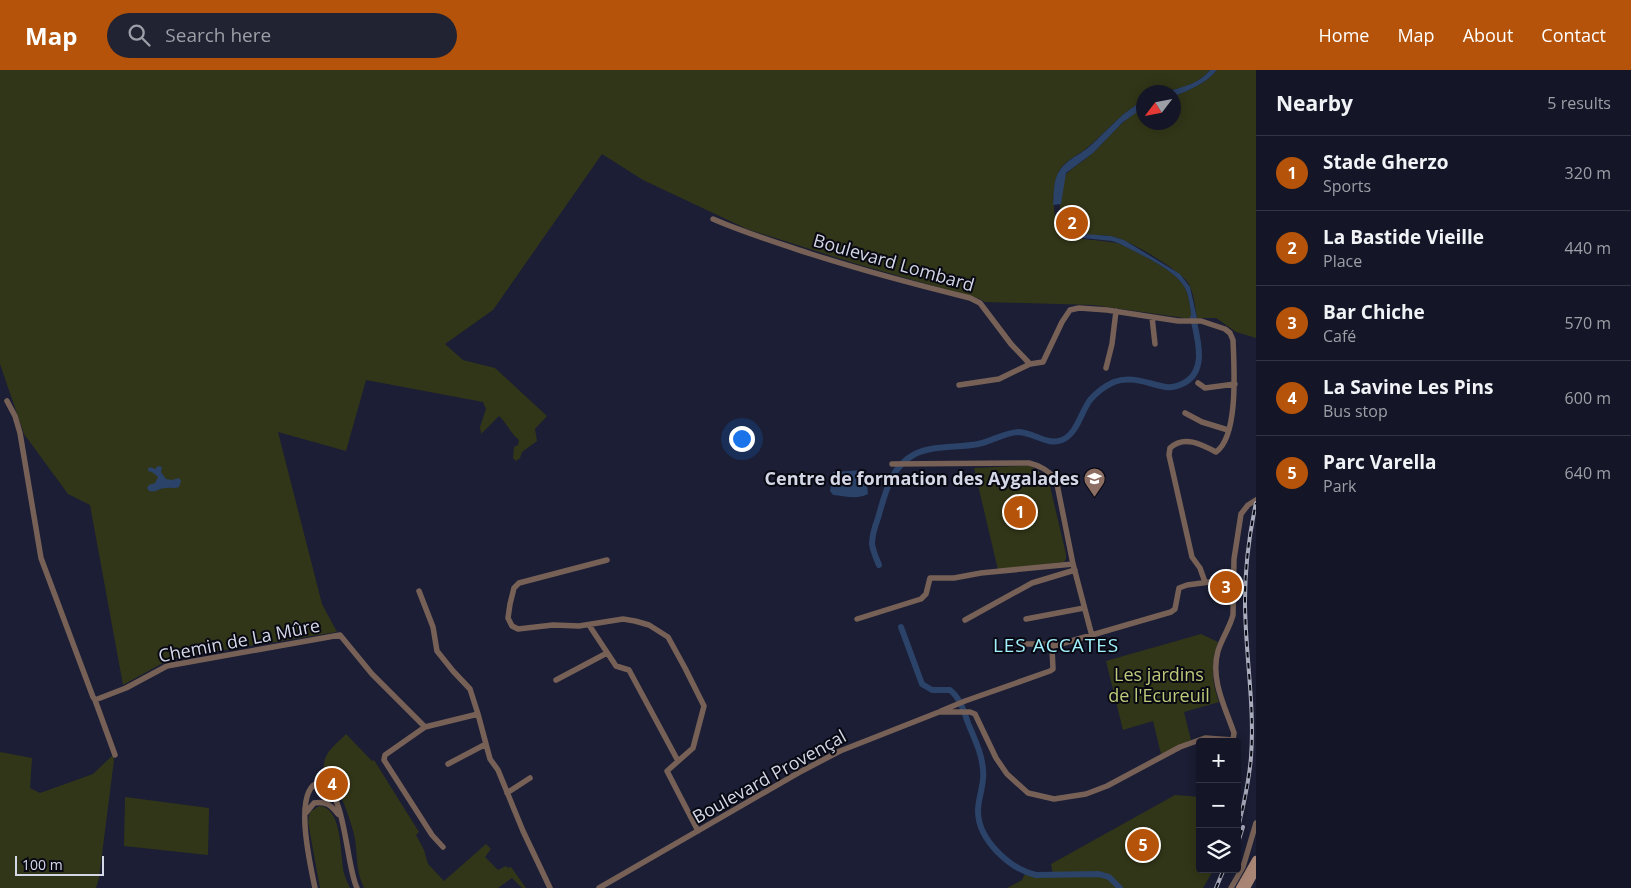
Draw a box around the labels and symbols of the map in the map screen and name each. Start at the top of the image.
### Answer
north arrow [1136,85,1181,130]
pin: 2 [1056,204,1088,242]
street label: Boulevard Lombard [811,228,977,296]
your location [729,426,755,452]
place label: Centre de formation des Aygalades [765,466,1079,490]
school or university icon: Centre de formation des Aygalades [1083,466,1107,497]
pin: 1 [1004,493,1036,531]
pin: 3 [1210,568,1242,606]
street label: Chemin de La Mûre [156,613,322,667]
district label: LES ACCATES [993,632,1119,658]
park label: Les jardins de l'Ecureuil [1108,662,1210,707]
street label: Boulevard Provençal [688,724,850,828]
pin: 4 [316,765,348,803]
pin: 5 [1127,826,1159,864]
scale bar [15,853,104,876]

